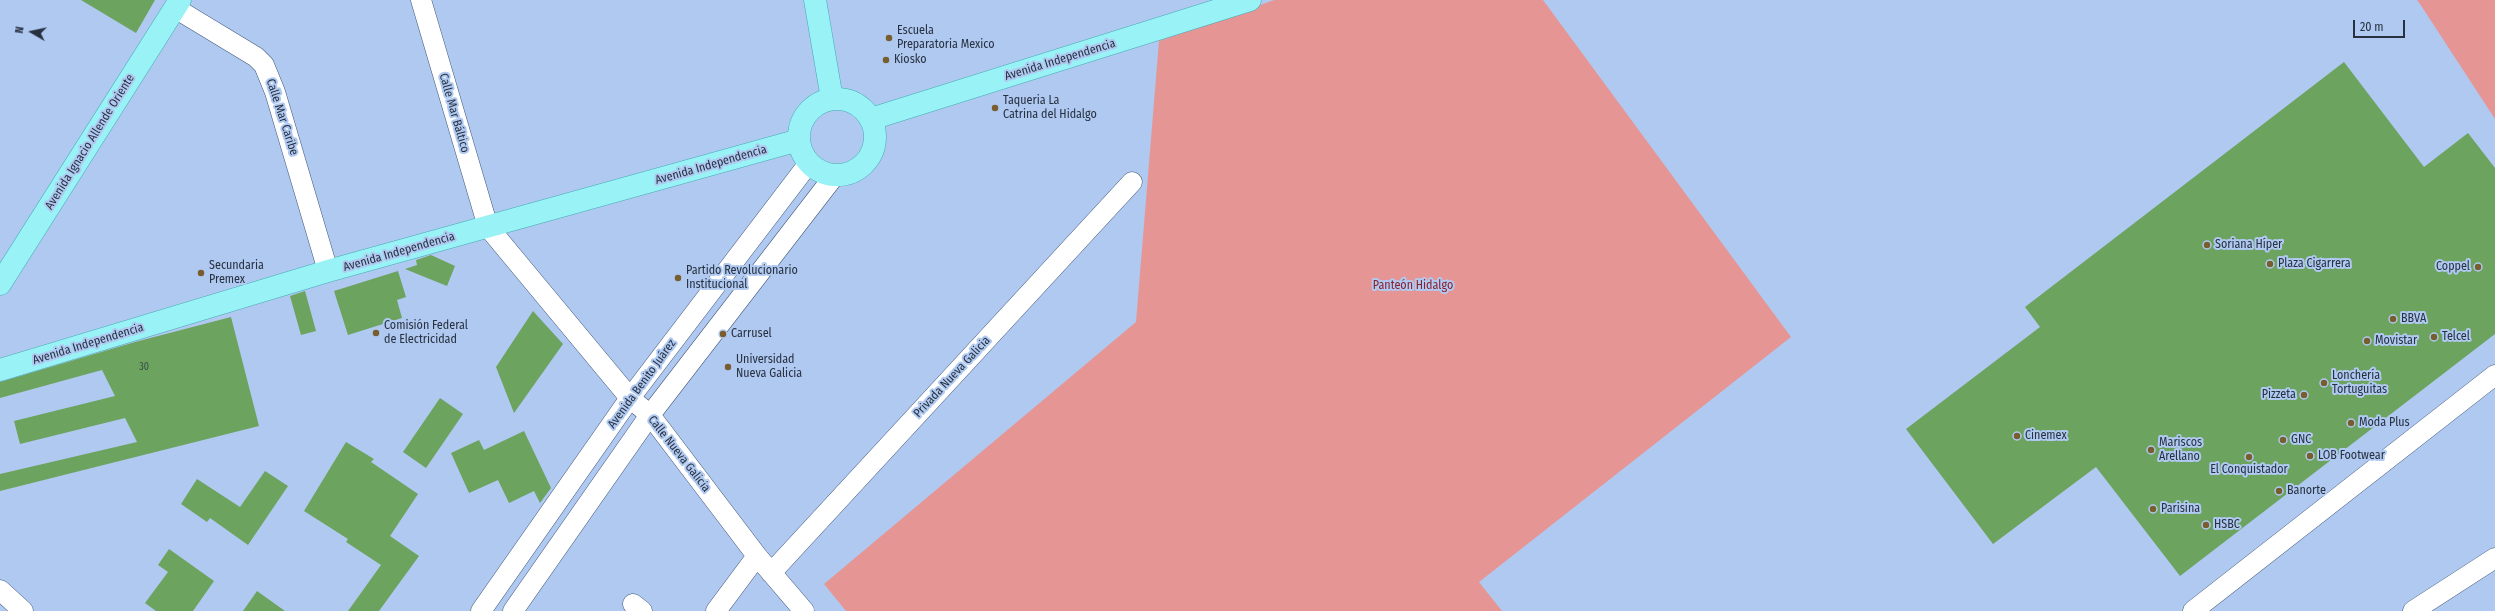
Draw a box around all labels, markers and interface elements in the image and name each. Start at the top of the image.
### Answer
north arrow [12,12,52,52]
scale bar [2355,12,2407,38]
text: 20 m [2360,20,2384,34]
place label: Escuela Preparatoria Mexico [897,24,994,52]
text: N [13,26,27,34]
marker: Escuela Preparatoria Mexico [884,33,894,43]
street label: Avenida Independencia [1003,36,1117,84]
place label: Kiosko [894,53,927,67]
marker: Kiosko [881,55,891,65]
street label: Avenida Ignacio Allende Oriente [42,72,138,212]
street label: Calle Mar Báltico [436,72,472,154]
street label: Calle Mar Caribe [263,77,301,157]
place label: Taqueria La Catrina del Hidalgo [1003,94,1097,122]
marker: Taqueria La Catrina del Hidalgo [990,103,1000,113]
street label: Avenida Independencia [654,142,768,188]
street label: Avenida Independencia [342,229,456,275]
place label: Soriana Híper [2215,238,2282,252]
marker: Soriana Híper [2202,240,2212,250]
place label: Plaza Cigarrera [2278,257,2351,271]
place label: Secundaria Premex [209,259,264,287]
marker: Plaza Cigarrera [2265,259,2275,269]
place label: Coppel [2436,260,2470,274]
marker: Coppel [2473,262,2483,272]
place label: Partido Revolucionario Institucional [686,264,798,292]
marker: Secundaria Premex [196,268,206,278]
marker: Partido Revolucionario Institucional [673,273,683,283]
park label: Panteón Hidalgo [1373,279,1453,293]
place label: BBVA [2401,312,2426,326]
marker: BBVA [2388,314,2398,324]
place label: Comisión Federal de Electricidad [384,319,468,347]
street label: Avenida Independencia [31,320,145,368]
place label: Carrusel [731,327,772,341]
marker: Comisión Federal de Electricidad [371,328,381,338]
marker: Carrusel [718,329,728,339]
place label: Telcel [2442,330,2470,344]
marker: Telcel [2429,332,2439,342]
street label: Privada Nueva Galicia [911,333,993,421]
place label: Movistar [2375,334,2417,348]
marker: Movistar [2362,336,2372,346]
street label: Avenida Benito Juárez [605,337,679,431]
place label: Universidad Nueva Galicia [736,353,802,381]
house number: 30 [139,361,149,373]
marker: Universidad Nueva Galicia [723,362,733,372]
place label: Lonchería Tortuguitas [2332,369,2387,397]
marker: Lonchería Tortuguitas [2319,378,2329,388]
place label: Pizzeta [2262,388,2296,402]
marker: Pizzeta [2299,390,2309,400]
street label: Calle Nueva Galicia [645,413,713,495]
place label: Moda Plus [2359,416,2410,430]
marker: Moda Plus [2346,418,2356,428]
place label: Cinemex [2025,429,2067,443]
marker: Cinemex [2012,431,2022,441]
place label: GNC [2291,433,2311,447]
marker: GNC [2278,435,2288,445]
place label: Mariscos Arellano [2159,436,2202,464]
marker: Mariscos Arellano [2146,445,2156,455]
place label: LOB Footwear [2318,449,2385,463]
marker: LOB Footwear [2305,451,2315,461]
marker: El Conquistador [2244,452,2254,462]
place label: El Conquistador [2210,463,2288,477]
place label: Banorte [2287,484,2326,498]
marker: Banorte [2274,486,2284,496]
place label: Parisina [2161,502,2200,516]
marker: Parisina [2148,504,2158,514]
place label: HSBC [2214,518,2240,532]
marker: HSBC [2201,520,2211,530]

